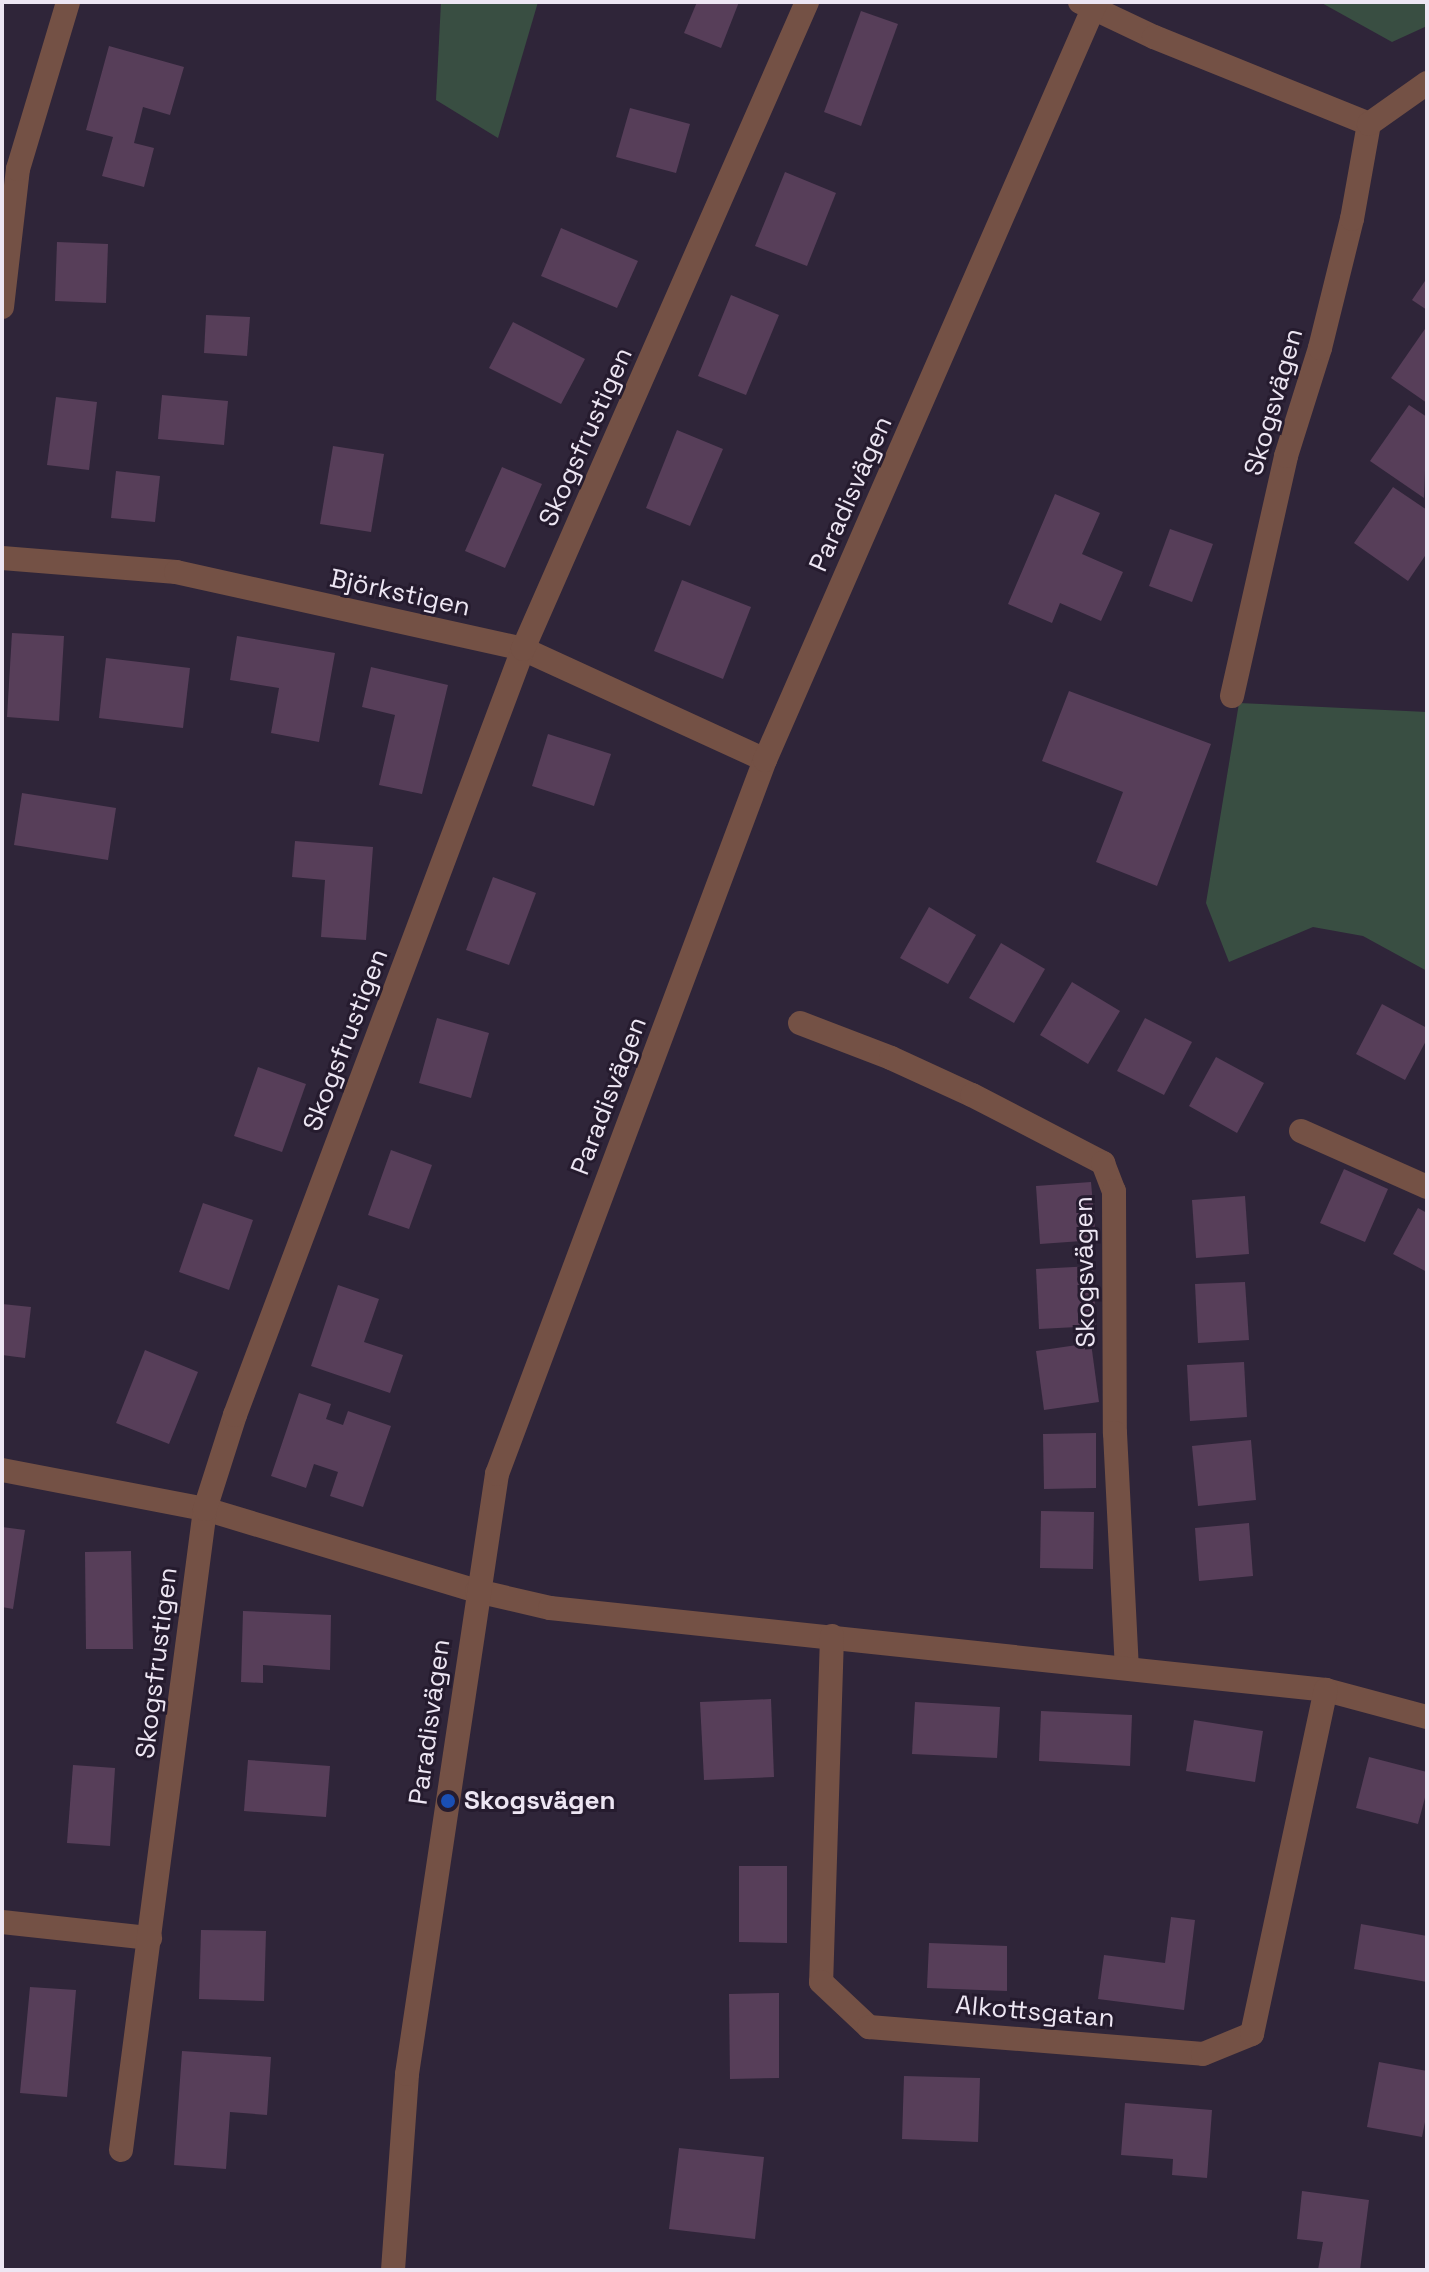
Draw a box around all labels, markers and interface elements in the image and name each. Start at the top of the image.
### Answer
street label: Skogsvägen [1238,325,1310,479]
street label: Skogsfrustigen [533,343,639,531]
street label: Paradisvägen [803,411,899,577]
street label: Björkstigen [327,563,473,623]
street label: Skogsfrustigen [297,945,395,1135]
street label: Paradisvägen [565,1013,653,1179]
street label: Skogsvägen [1068,1196,1102,1348]
street label: Skogsfrustigen [130,1566,184,1760]
street label: Paradisvägen [403,1637,457,1807]
place label: Skogsvägen [464,1785,616,1817]
marker: Skogsvägen [439,1792,457,1810]
street label: Alkottsgatan [954,1989,1116,2035]

